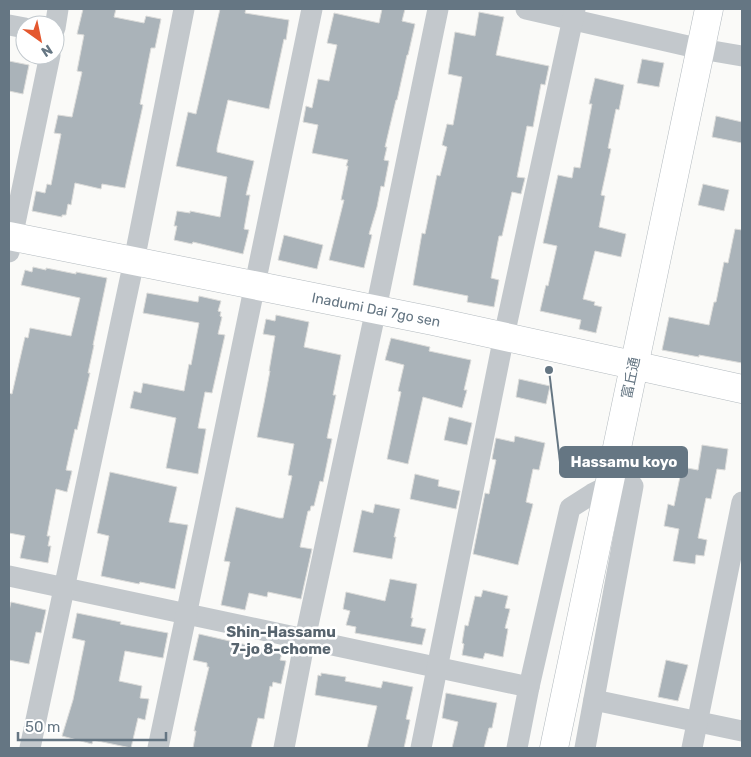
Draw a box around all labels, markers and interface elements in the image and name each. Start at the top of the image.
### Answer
north arrow [15,15,65,65]
text: N [38,41,56,60]
street label: Inadumi Dai 7go sen [310,289,442,331]
street label: 富丘通 [618,356,644,400]
callout: Hassamu koyo [560,447,687,477]
text: Hassamu koyo [570,453,678,471]
district label: Shin-Hassamu 7-jo 8-chome [226,623,336,658]
scale bar [18,710,165,742]
text: 50 m [25,718,60,736]

